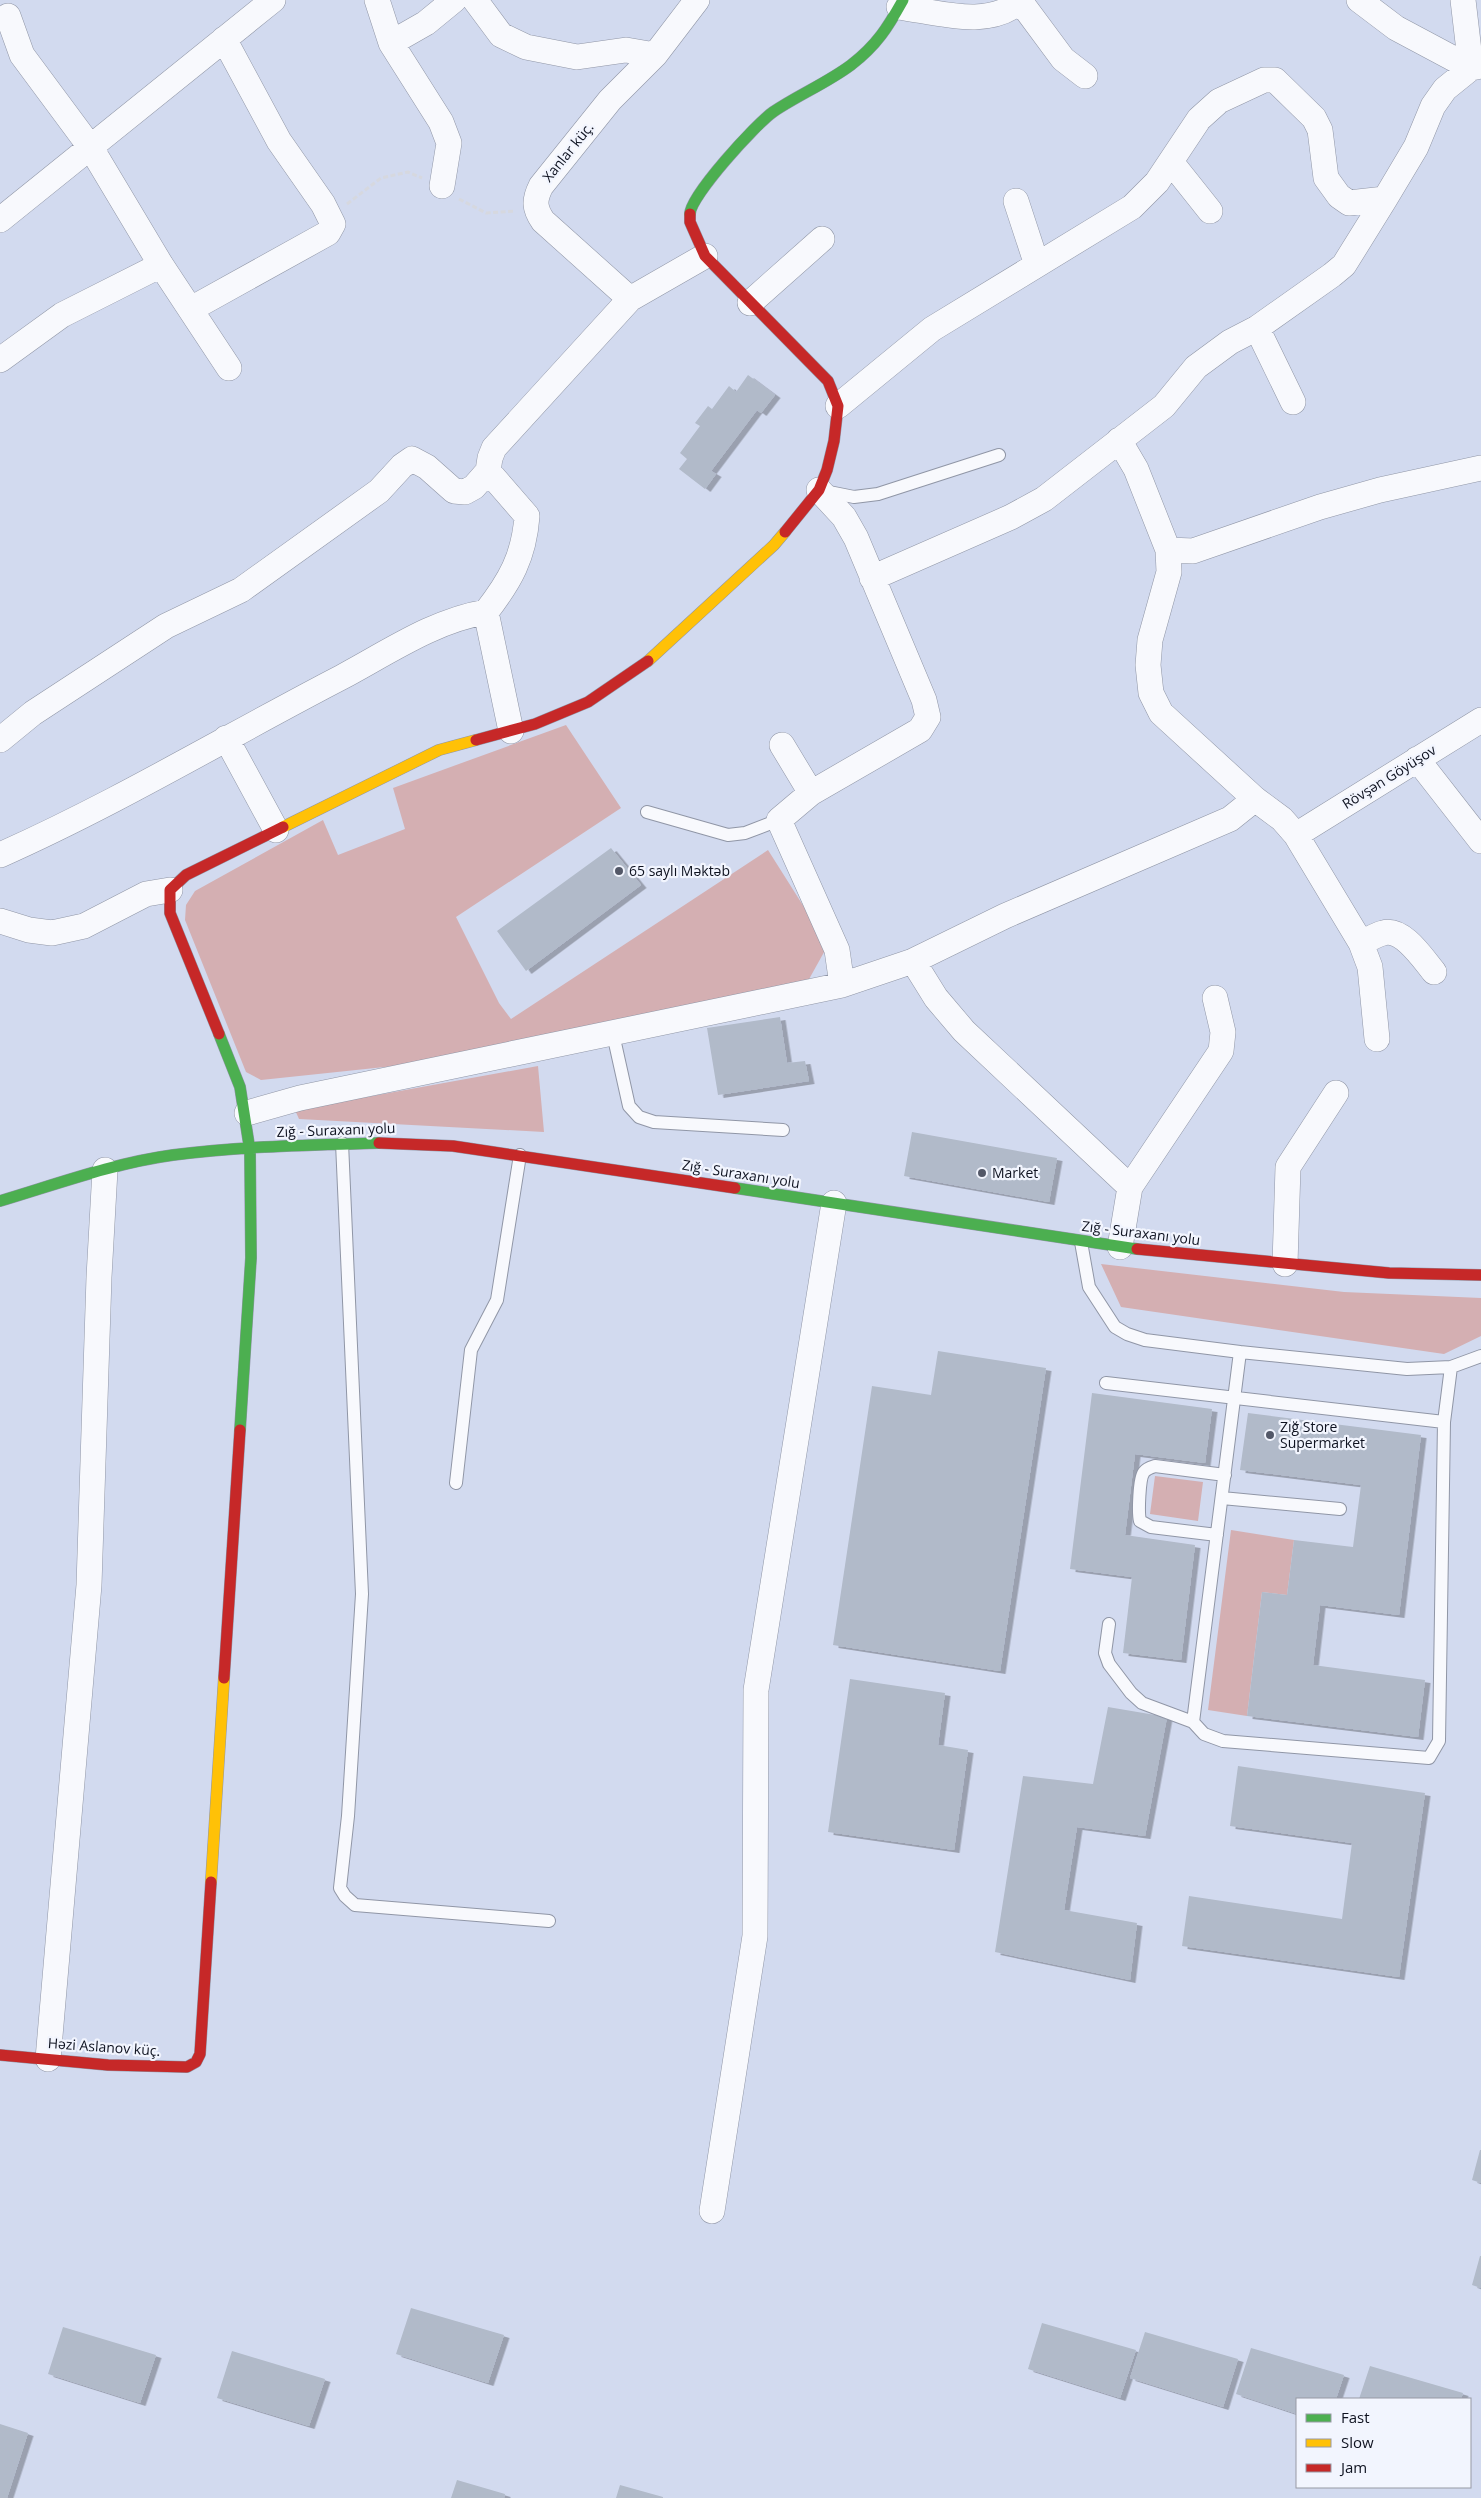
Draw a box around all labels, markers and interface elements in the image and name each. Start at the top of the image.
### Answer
street label: Xanlar küç. [538,118,597,185]
street label: Rövşən Göyüşov [1338,740,1439,813]
place label: 65 saylı Məktəb [629,861,730,880]
marker: 65 saylı Məktəb [613,865,625,877]
street label: Zığ - Suraxanı yolu [276,1118,396,1141]
street label: Zığ - Suraxanı yolu [681,1155,801,1192]
place label: Market [992,1163,1038,1182]
marker: Market [976,1167,988,1179]
street label: Zığ - Suraxanı yolu [1081,1216,1201,1249]
place label: Zığ Store Supermarket [1280,1417,1365,1452]
marker: Zığ Store Supermarket [1264,1429,1276,1441]
street label: Həzi Aslanov küç. [47,2033,161,2060]
legend [1296,2398,1471,2488]
text: Fast [1341,2407,1370,2427]
text: Slow [1341,2432,1374,2452]
text: Jam [1339,2457,1367,2477]

